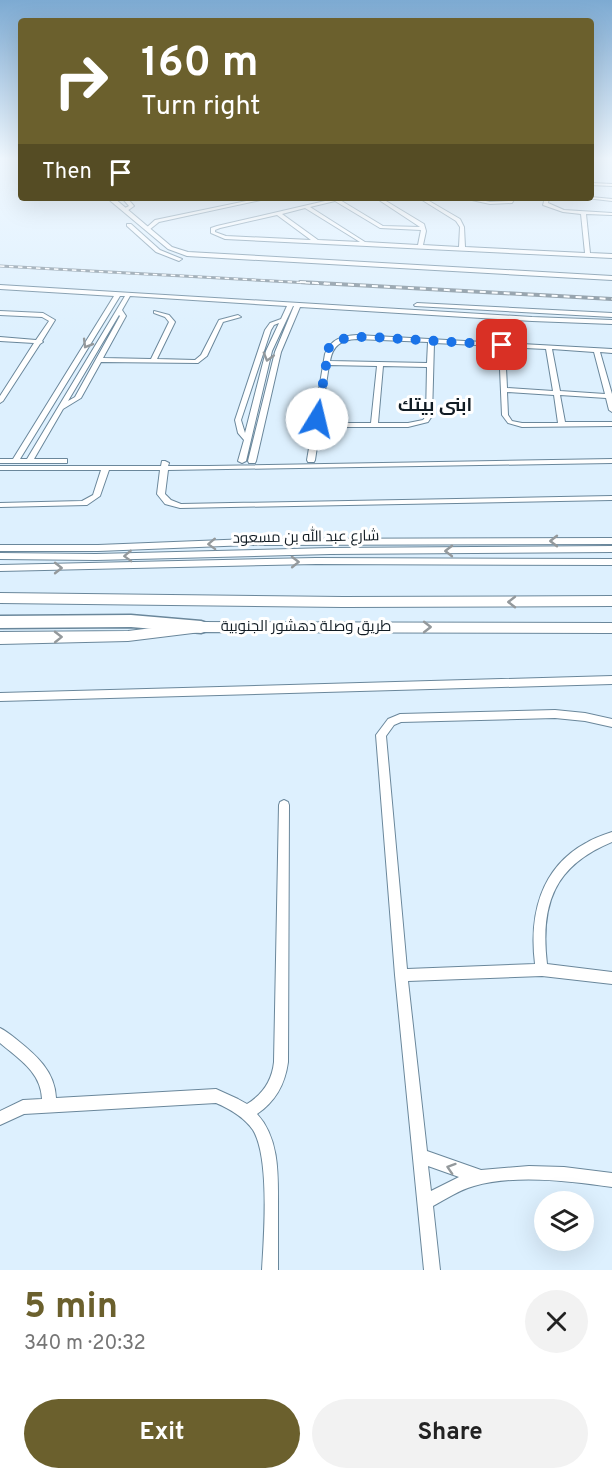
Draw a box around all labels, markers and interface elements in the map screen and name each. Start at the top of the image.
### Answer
text: 160 m [141,38,259,91]
icon: right [42,42,120,120]
text: Turn right [141,90,260,124]
icon: arrive [104,156,137,189]
text: Then [42,159,92,186]
pin [476,319,527,370]
icon: arrive [485,328,518,361]
one-way arrow [83,338,95,348]
one-way arrow [262,352,275,362]
position arrow [285,387,349,451]
district label: ابنى بيتك [398,395,472,418]
street label: شارع عبد الله بن مسعود [232,525,380,549]
one-way arrow [549,535,558,547]
one-way arrow [207,537,216,550]
one-way arrow [444,545,453,557]
one-way arrow [123,550,132,563]
one-way arrow [291,556,300,568]
one-way arrow [54,562,63,574]
one-way arrow [507,596,516,608]
street label: طريق وصلة دهشور الجنوبية [221,618,391,637]
one-way arrow [423,621,432,633]
one-way arrow [54,631,63,643]
one-way arrow [446,1162,457,1175]
map controls [534,1191,594,1251]
button: layers [534,1191,594,1251]
text: 5 min [24,1285,118,1331]
button: close [525,1290,588,1353]
text: 340 m · 20:32 [24,1331,146,1357]
button: Exit [24,1399,300,1468]
button: Share [312,1399,588,1468]

